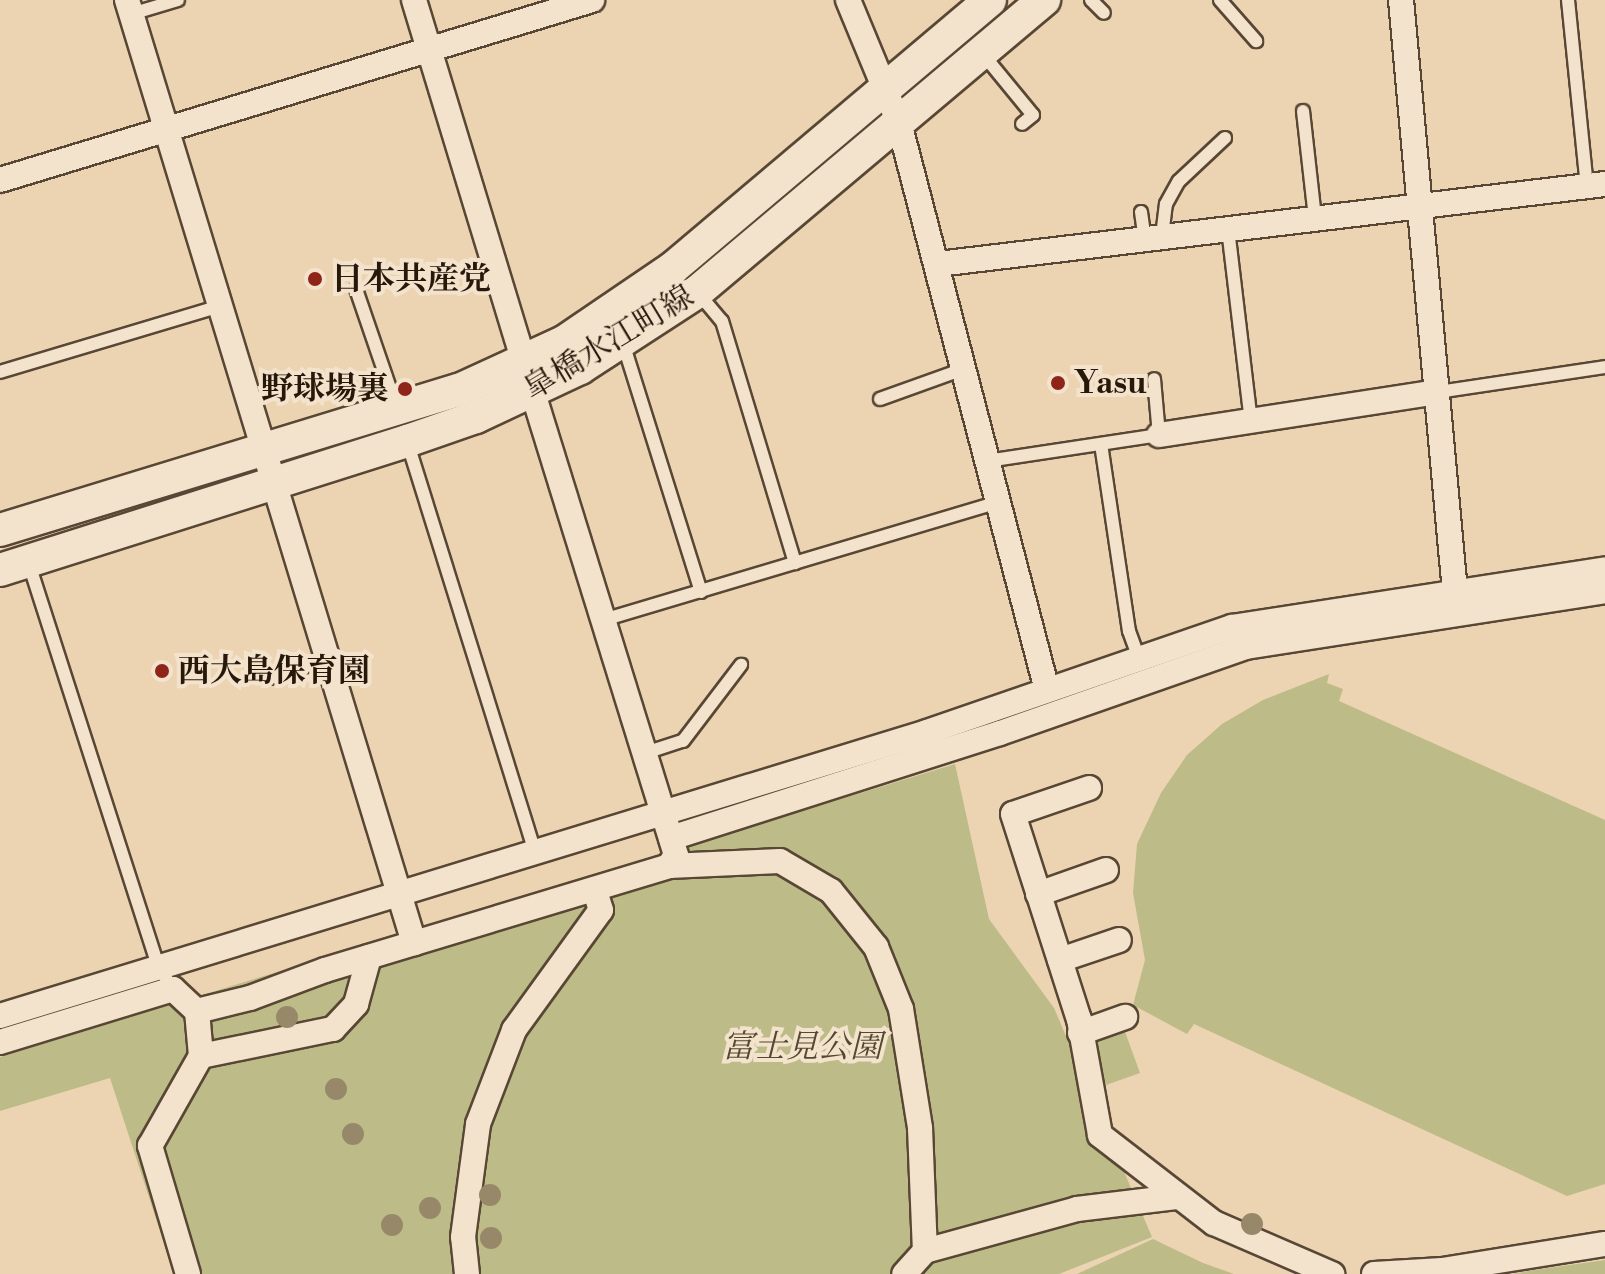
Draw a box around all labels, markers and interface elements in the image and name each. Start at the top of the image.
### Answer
place label: 日本共産党 [331,260,491,298]
marker: 日本共産党 [306,270,324,288]
street label: 皐橋水江町線 [517,277,701,409]
place label: Yasu [1074,364,1147,402]
place label: 野球場裏 [261,370,389,408]
marker: Yasu [1049,374,1067,392]
marker: 野球場裏 [396,380,414,398]
place label: 西大島保育園 [178,652,370,690]
marker: 西大島保育園 [153,662,171,680]
park label: 富士見公園 [722,1028,882,1066]

